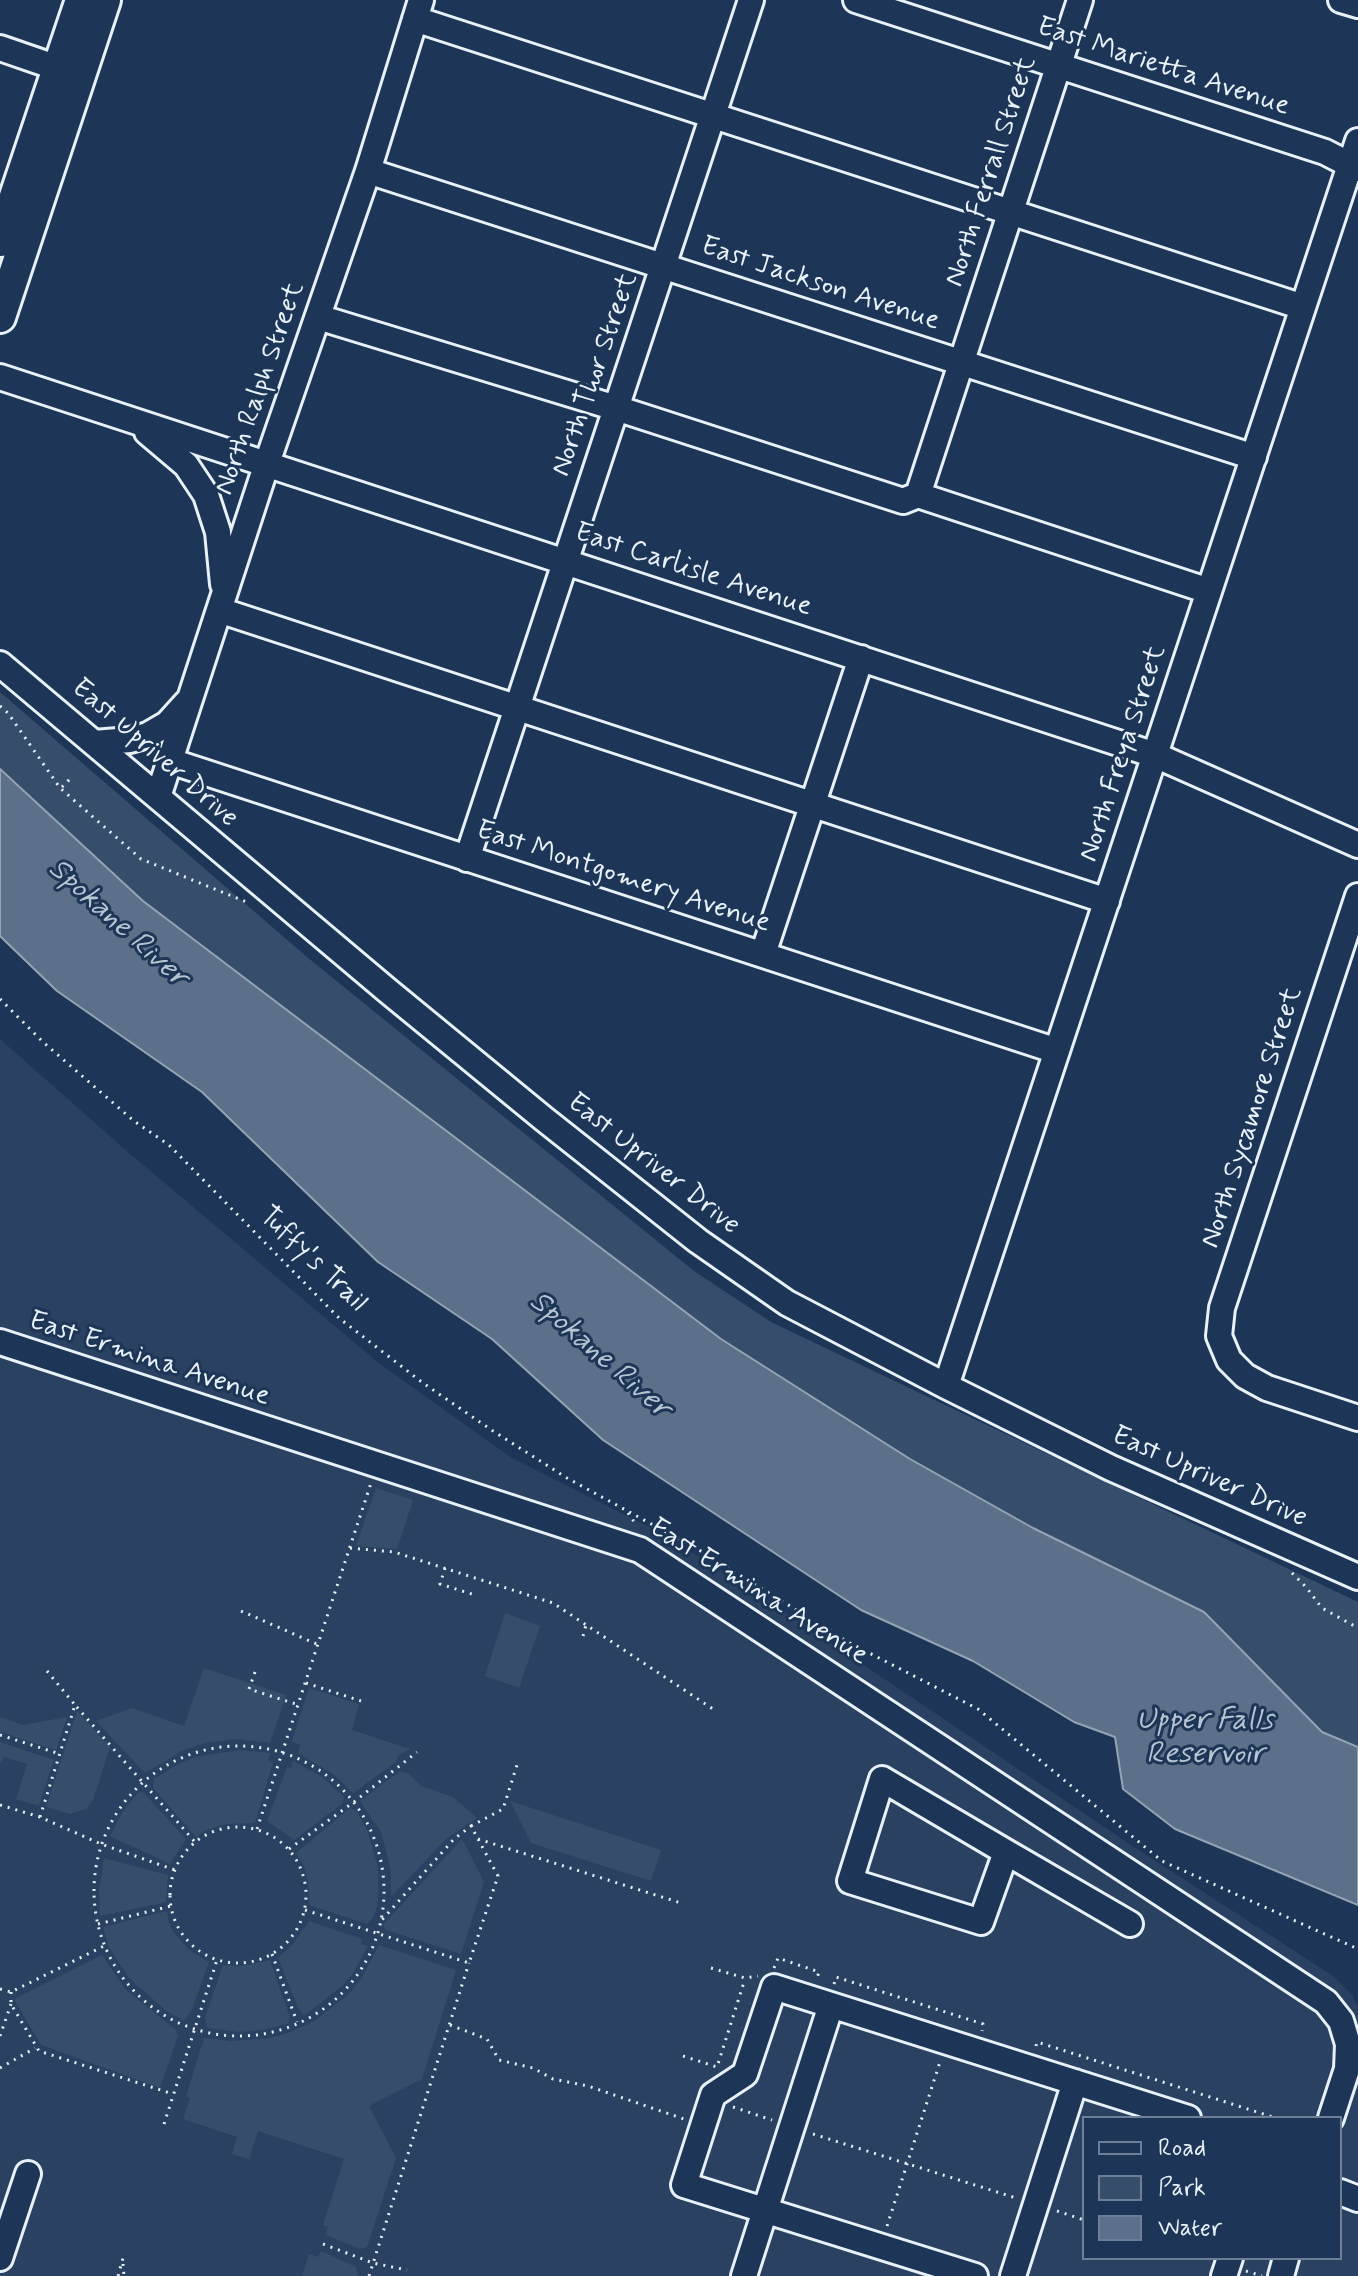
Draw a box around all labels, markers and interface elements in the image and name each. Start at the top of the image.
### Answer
street label: East Marietta Avenue [1032,11,1294,125]
street label: North Ferrall Street [939,53,1045,291]
street label: East Jackson Avenue [696,231,944,339]
street label: North Thor Street [545,269,647,481]
street label: North Ralph Street [209,278,313,500]
street label: East Carlisle Avenue [570,517,816,625]
street label: North Freya Street [1073,642,1175,866]
street label: East Upriver Drive [64,672,244,836]
street label: East Montgomery Avenue [472,815,774,941]
water label: Spokane River [40,852,194,996]
street label: North Sycamore Street [1195,983,1311,1253]
street label: East Upriver Drive [560,1087,746,1243]
street label: Tuffy's Trail [251,1200,373,1320]
water label: Spokane River [521,1285,677,1427]
street label: East Ermina Avenue [24,1305,274,1415]
street label: East Upriver Drive [1106,1420,1312,1536]
street label: East Ermina Avenue [642,1512,874,1674]
water label: Upper Falls Reservoir [1136,1704,1274,1774]
legend [1082,2116,1342,2260]
text: Road [1158,2133,1206,2164]
text: Park [1158,2173,1206,2204]
text: Water [1158,2213,1222,2244]

